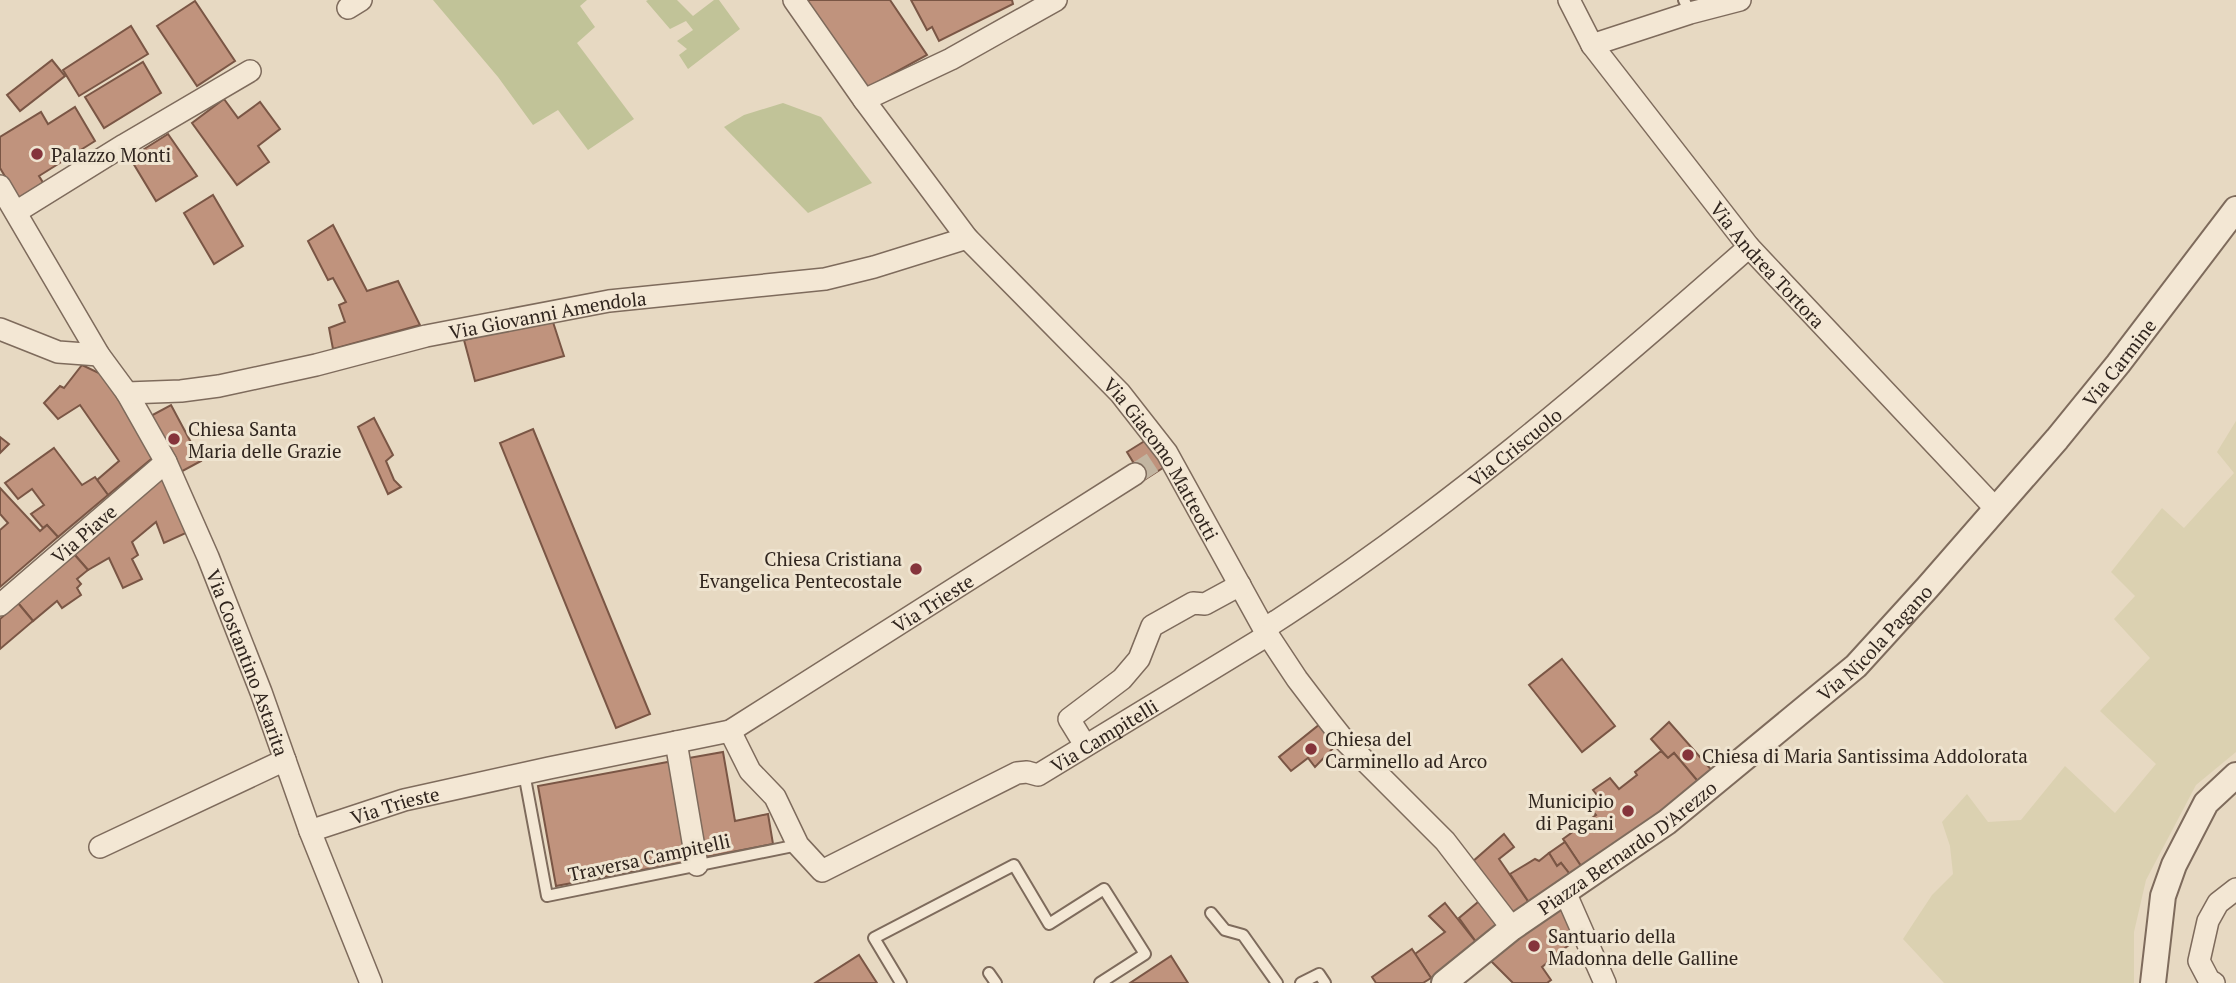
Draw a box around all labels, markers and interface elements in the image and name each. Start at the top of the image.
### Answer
place label: Palazzo Monti [51,142,171,167]
marker: Palazzo Monti [29,146,45,162]
street label: Via Andrea Tortora [1705,196,1831,333]
street label: Via Giovanni Amendola [447,285,648,344]
street label: Via Carmine [2076,313,2161,411]
street label: Via Giacomo Matteotti [1098,371,1225,545]
street label: Via Criscuolo [1463,401,1566,492]
place label: Chiesa Santa Maria delle Grazie [188,416,342,463]
marker: Chiesa Santa Maria delle Grazie [166,431,182,447]
street label: Via Piave [45,498,121,568]
place label: Chiesa Cristiana Evangelica Pentecostale [699,546,902,593]
marker: Chiesa Cristiana Evangelica Pentecostale [908,561,924,577]
street label: Via Costantino Astarita [201,565,295,759]
street label: Via Trieste [887,567,978,638]
street label: Via Nicola Pagano [1812,579,1937,706]
street label: Via Campitelli [1045,693,1162,777]
place label: Chiesa del Carminello ad Arco [1325,726,1487,773]
marker: Chiesa del Carminello ad Arco [1303,741,1319,757]
place label: Chiesa di Maria Santissima Addolorata [1702,743,2028,768]
marker: Chiesa di Maria Santissima Addolorata [1680,747,1696,763]
street label: Piazza Bernardo D'Arezzo [1532,774,1721,919]
street label: Via Trieste [347,780,442,829]
place label: Municipio di Pagani [1528,788,1614,835]
marker: Municipio di Pagani [1620,803,1636,819]
street label: Traversa Campitelli [566,828,732,886]
place label: Santuario della Madonna delle Galline [1548,923,1738,970]
marker: Santuario della Madonna delle Galline [1526,938,1542,954]

